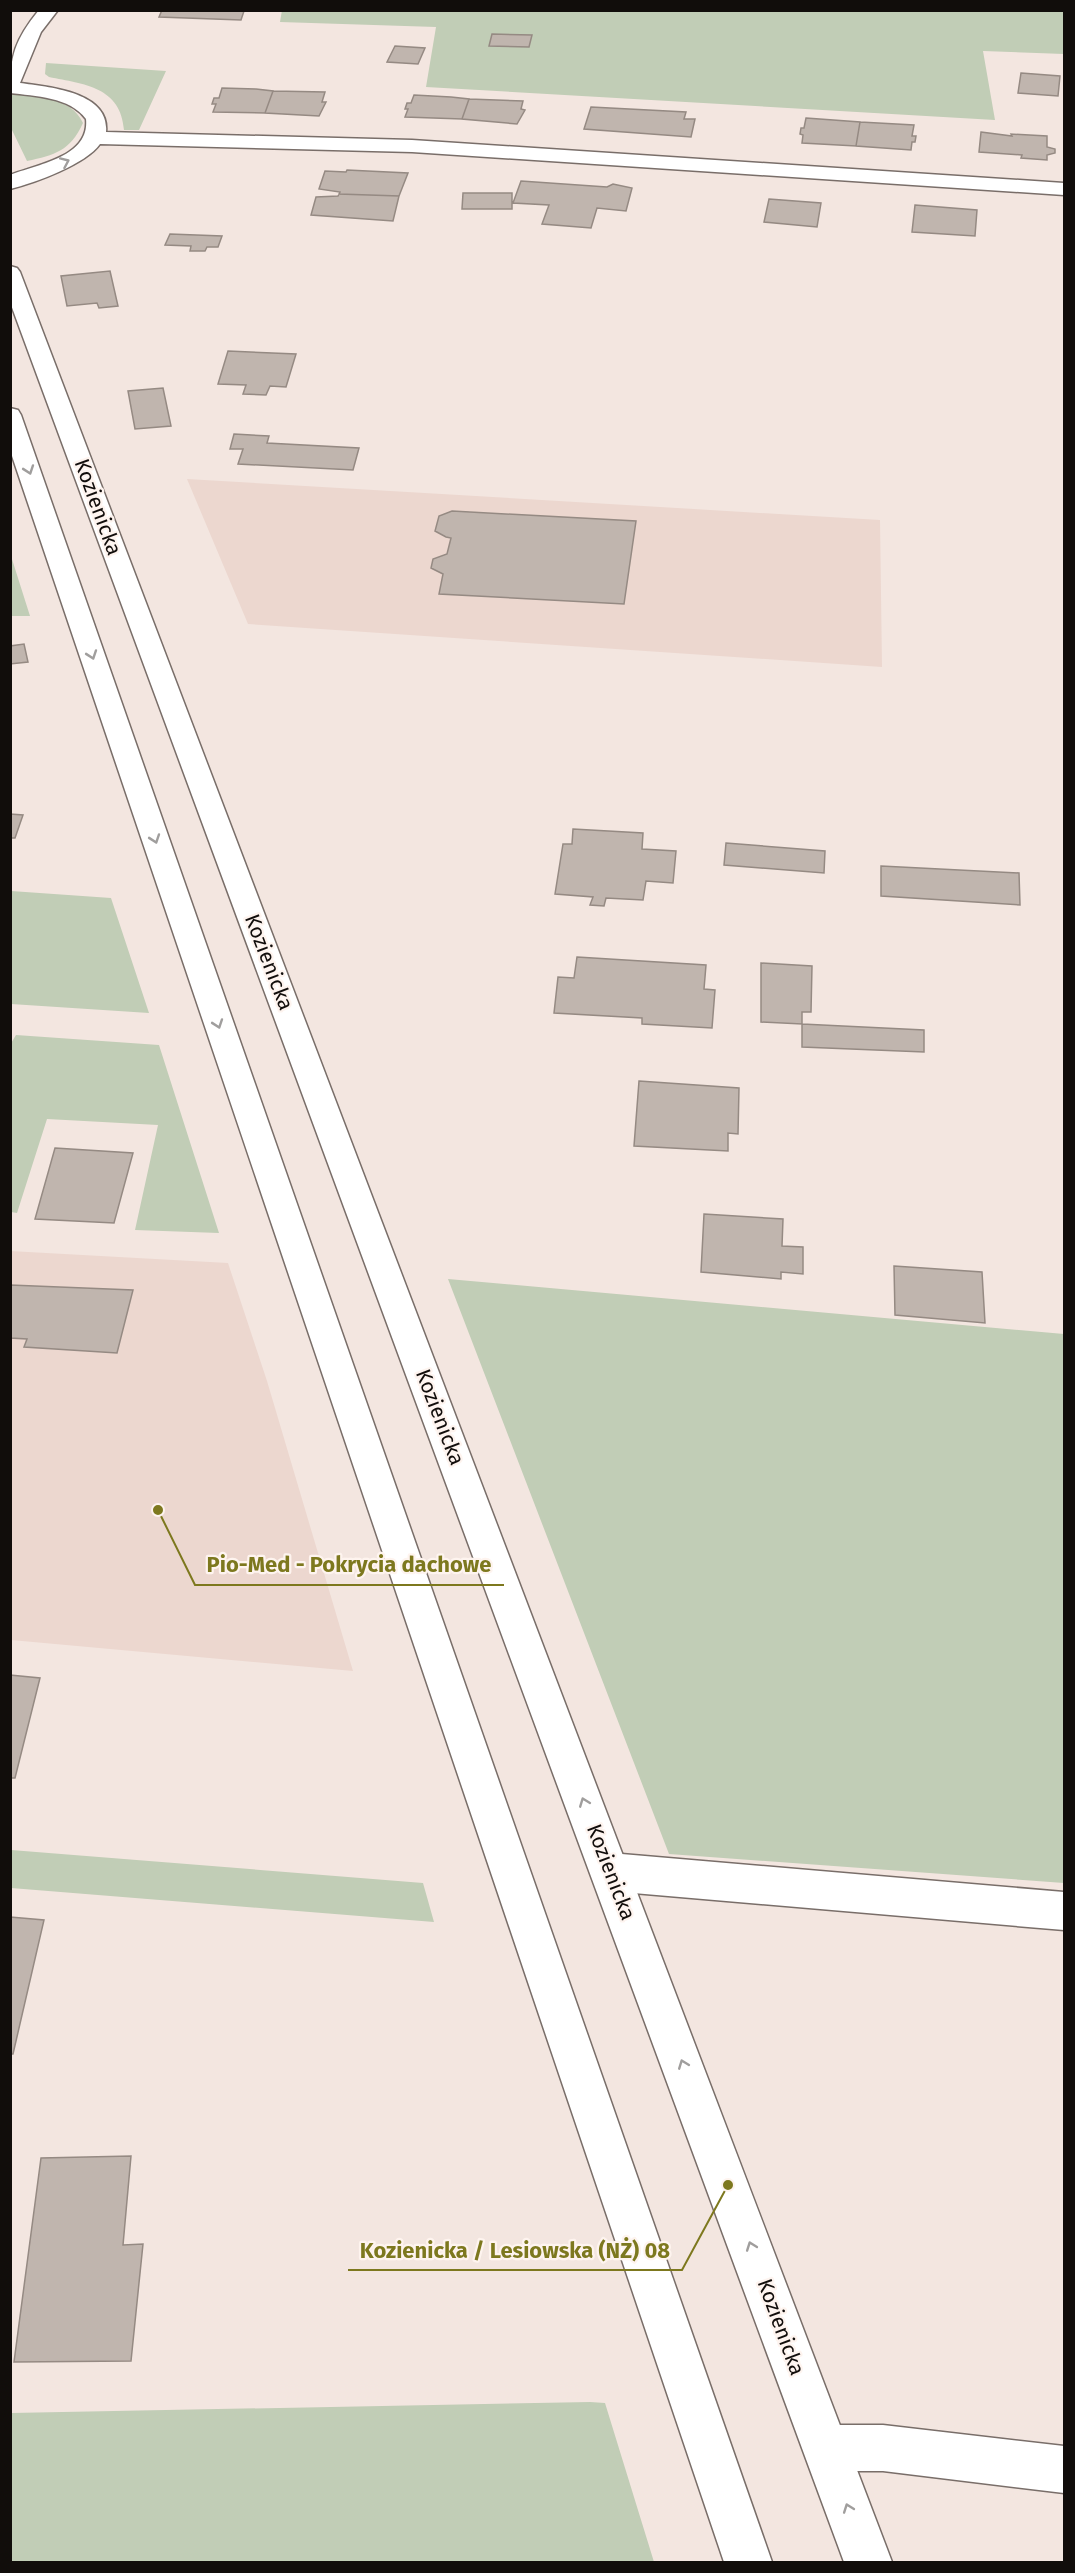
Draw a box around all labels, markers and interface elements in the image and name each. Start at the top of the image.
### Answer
one-way arrow [58,157,69,169]
street label: Kozienicka [69,455,127,559]
one-way arrow [22,464,35,475]
one-way arrow [85,649,97,660]
one-way arrow [148,834,161,844]
street label: Kozienicka [239,910,299,1014]
one-way arrow [211,1018,224,1029]
street label: Kozienicka [410,1365,470,1469]
callout: Pio-Med - Pokrycia dachowe [195,1545,504,1585]
text: Pio-Med - Pokrycia dachowe [207,1551,491,1578]
one-way arrow [579,1798,592,1808]
street label: Kozienicka [581,1820,641,1924]
one-way arrow [677,2059,690,2069]
callout: Kozienicka / Lesiowska (NŻ) 08 [348,2230,682,2270]
text: Kozienicka / Lesiowska (NŻ) 08 [360,2237,670,2264]
one-way arrow [746,2241,758,2252]
street label: Kozienicka [752,2275,810,2379]
one-way arrow [843,2503,855,2514]

